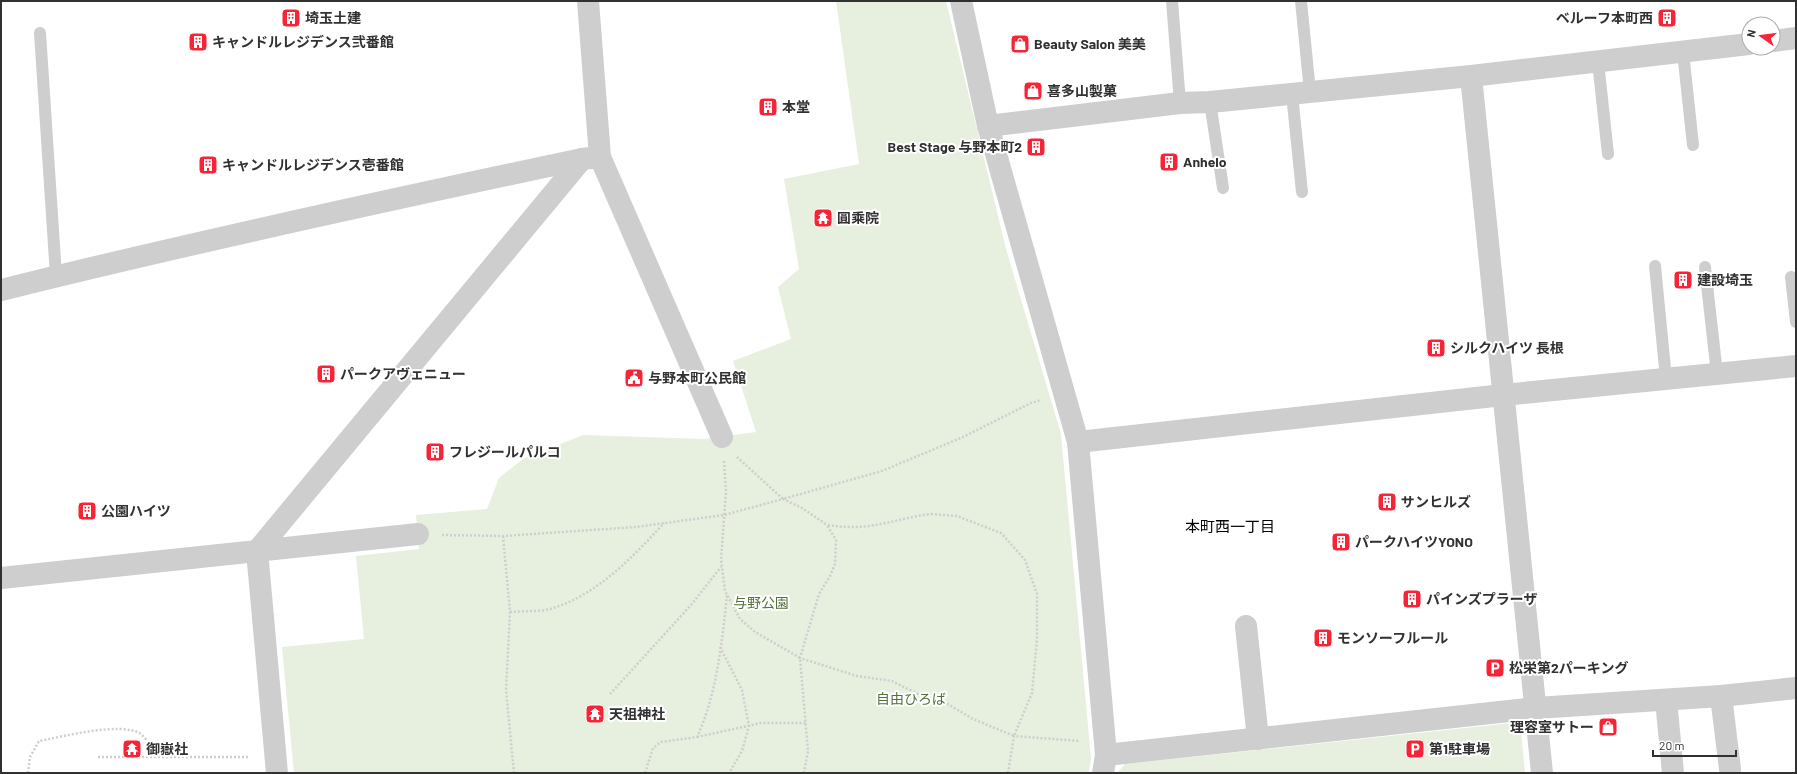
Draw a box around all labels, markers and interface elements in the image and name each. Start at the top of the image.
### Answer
building icon: 埼玉土建 [280,7,302,29]
building icon: ベルーフ本町西 [1656,7,1678,29]
place label: 埼玉土建 [305,9,361,26]
place label: ベルーフ本町西 [1556,9,1653,26]
north arrow [1741,16,1781,56]
text: N [1744,28,1758,39]
building icon: キャンドルレジデンス弐番館 [187,31,209,53]
place label: キャンドルレジデンス弐番館 [212,33,394,50]
shop icon: Beauty Salon 美美 [1009,33,1031,55]
place label: Beauty Salon 美美 [1034,35,1146,52]
shop icon: 喜多山製菓 [1022,80,1044,102]
place label: 喜多山製菓 [1047,82,1117,99]
building icon: 本堂 [757,96,779,118]
place label: 本堂 [782,98,810,115]
building icon: Best Stage 与野本町2 [1025,136,1047,158]
place label: Best Stage 与野本町2 [888,138,1022,155]
building icon: Anhelo [1158,151,1180,173]
place label: Anhelo [1183,153,1227,170]
building icon: キャンドルレジデンス壱番館 [197,154,219,176]
place label: キャンドルレジデンス壱番館 [222,156,404,173]
temple icon: 圓乘院 [812,207,834,229]
place label: 圓乘院 [837,209,879,226]
building icon: 建設埼玉 [1672,269,1694,291]
place label: 建設埼玉 [1697,271,1753,288]
building icon: シルクハイツ 長根 [1425,337,1447,359]
place label: シルクハイツ 長根 [1450,339,1564,356]
building icon: パークアヴェニュー [315,363,337,385]
place label: パークアヴェニュー [340,365,466,382]
public building icon: 与野本町公民館 [623,367,645,389]
place label: 与野本町公民館 [648,369,746,386]
building icon: フレジールパルコ [424,441,446,463]
place label: フレジールパルコ [449,443,561,460]
building icon: サンヒルズ [1376,491,1398,513]
place label: サンヒルズ [1401,493,1471,510]
building icon: 公園ハイツ [76,500,98,522]
place label: 公園ハイツ [101,502,171,519]
district label: 本町西一丁目 [1185,517,1275,535]
building icon: パークハイツYONO [1330,531,1352,553]
place label: パークハイツYONO [1355,533,1473,550]
building icon: パインズプラーザ [1401,588,1423,610]
place label: パインズプラーザ [1426,590,1537,607]
park label: 与野公園 [733,594,789,611]
building icon: モンソーフルール [1312,627,1334,649]
place label: モンソーフルール [1337,629,1448,646]
parking icon: 松栄第2パーキング [1484,657,1506,679]
place label: 松栄第2パーキング [1509,659,1628,676]
park label: 自由ひろば [876,690,946,707]
temple icon: 天祖神社 [584,703,606,725]
place label: 天祖神社 [609,705,665,722]
shop icon: 理容室サトー [1597,716,1619,738]
place label: 理容室サトー [1510,718,1594,735]
scale bar [1653,732,1736,758]
temple icon: 御嶽社 [121,738,143,760]
parking icon: 第1駐車場 [1404,738,1426,760]
text: 20 m [1659,738,1685,752]
place label: 御嶽社 [146,740,188,757]
place label: 第1駐車場 [1429,740,1490,757]

